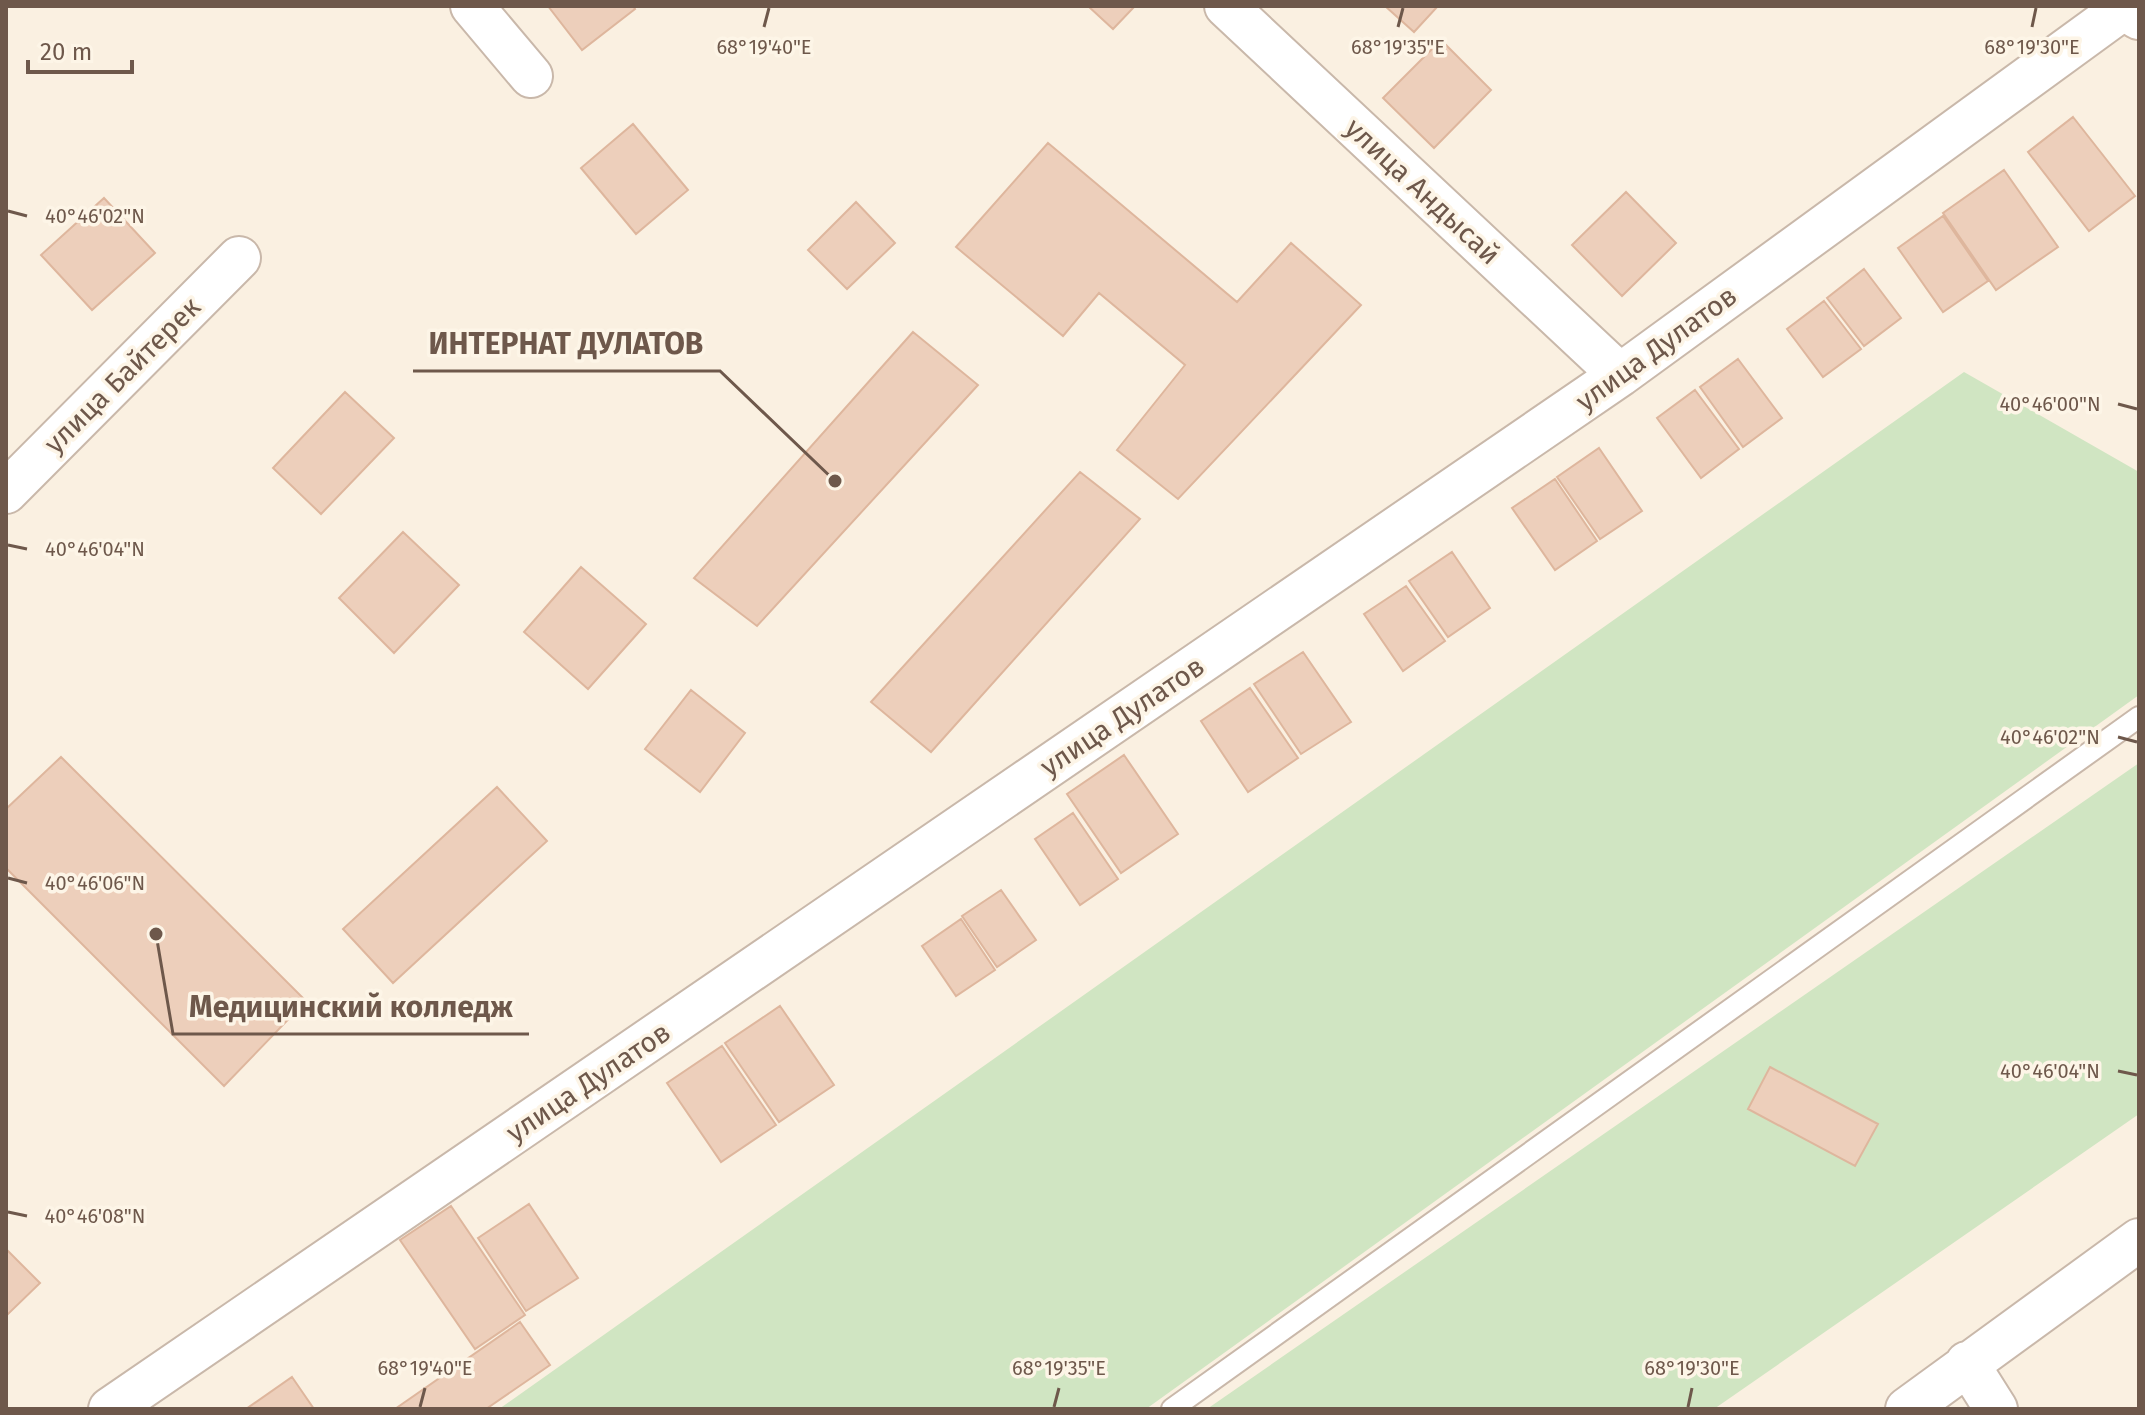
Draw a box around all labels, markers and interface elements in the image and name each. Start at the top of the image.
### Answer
scale bar [28,24,132,74]
text: 68°19'40"E [716,35,812,59]
text: 68°19'35"E [1351,35,1445,59]
text: 68°19'30"E [1984,35,2080,59]
text: 20 m [40,38,92,66]
street label: улица Андысай [1338,111,1507,271]
text: 40°46'02"N [45,204,145,228]
street label: улица Дулатов [1569,279,1743,418]
street label: улица Байтерек [37,290,208,460]
callout: ИНТЕРНАТ ДУЛАТОВ [413,317,720,371]
text: ИНТЕРНАТ ДУЛАТОВ [429,326,703,362]
text: 40°46'00"N [1999,392,2101,416]
text: 40°46'04"N [45,537,145,561]
street label: улица Дулатов [1034,649,1211,783]
text: 40°46'02"N [2000,725,2100,749]
text: 40°46'06"N [45,871,145,895]
callout: Медицинский колледж [173,980,529,1034]
text: Медицинский колледж [189,989,513,1025]
street label: улица Дулатов [500,1015,677,1149]
text: 40°46'04"N [2000,1059,2100,1083]
text: 40°46'08"N [45,1204,145,1228]
text: 68°19'40"E [377,1356,473,1380]
text: 68°19'35"E [1012,1356,1106,1380]
text: 68°19'30"E [1644,1356,1740,1380]

